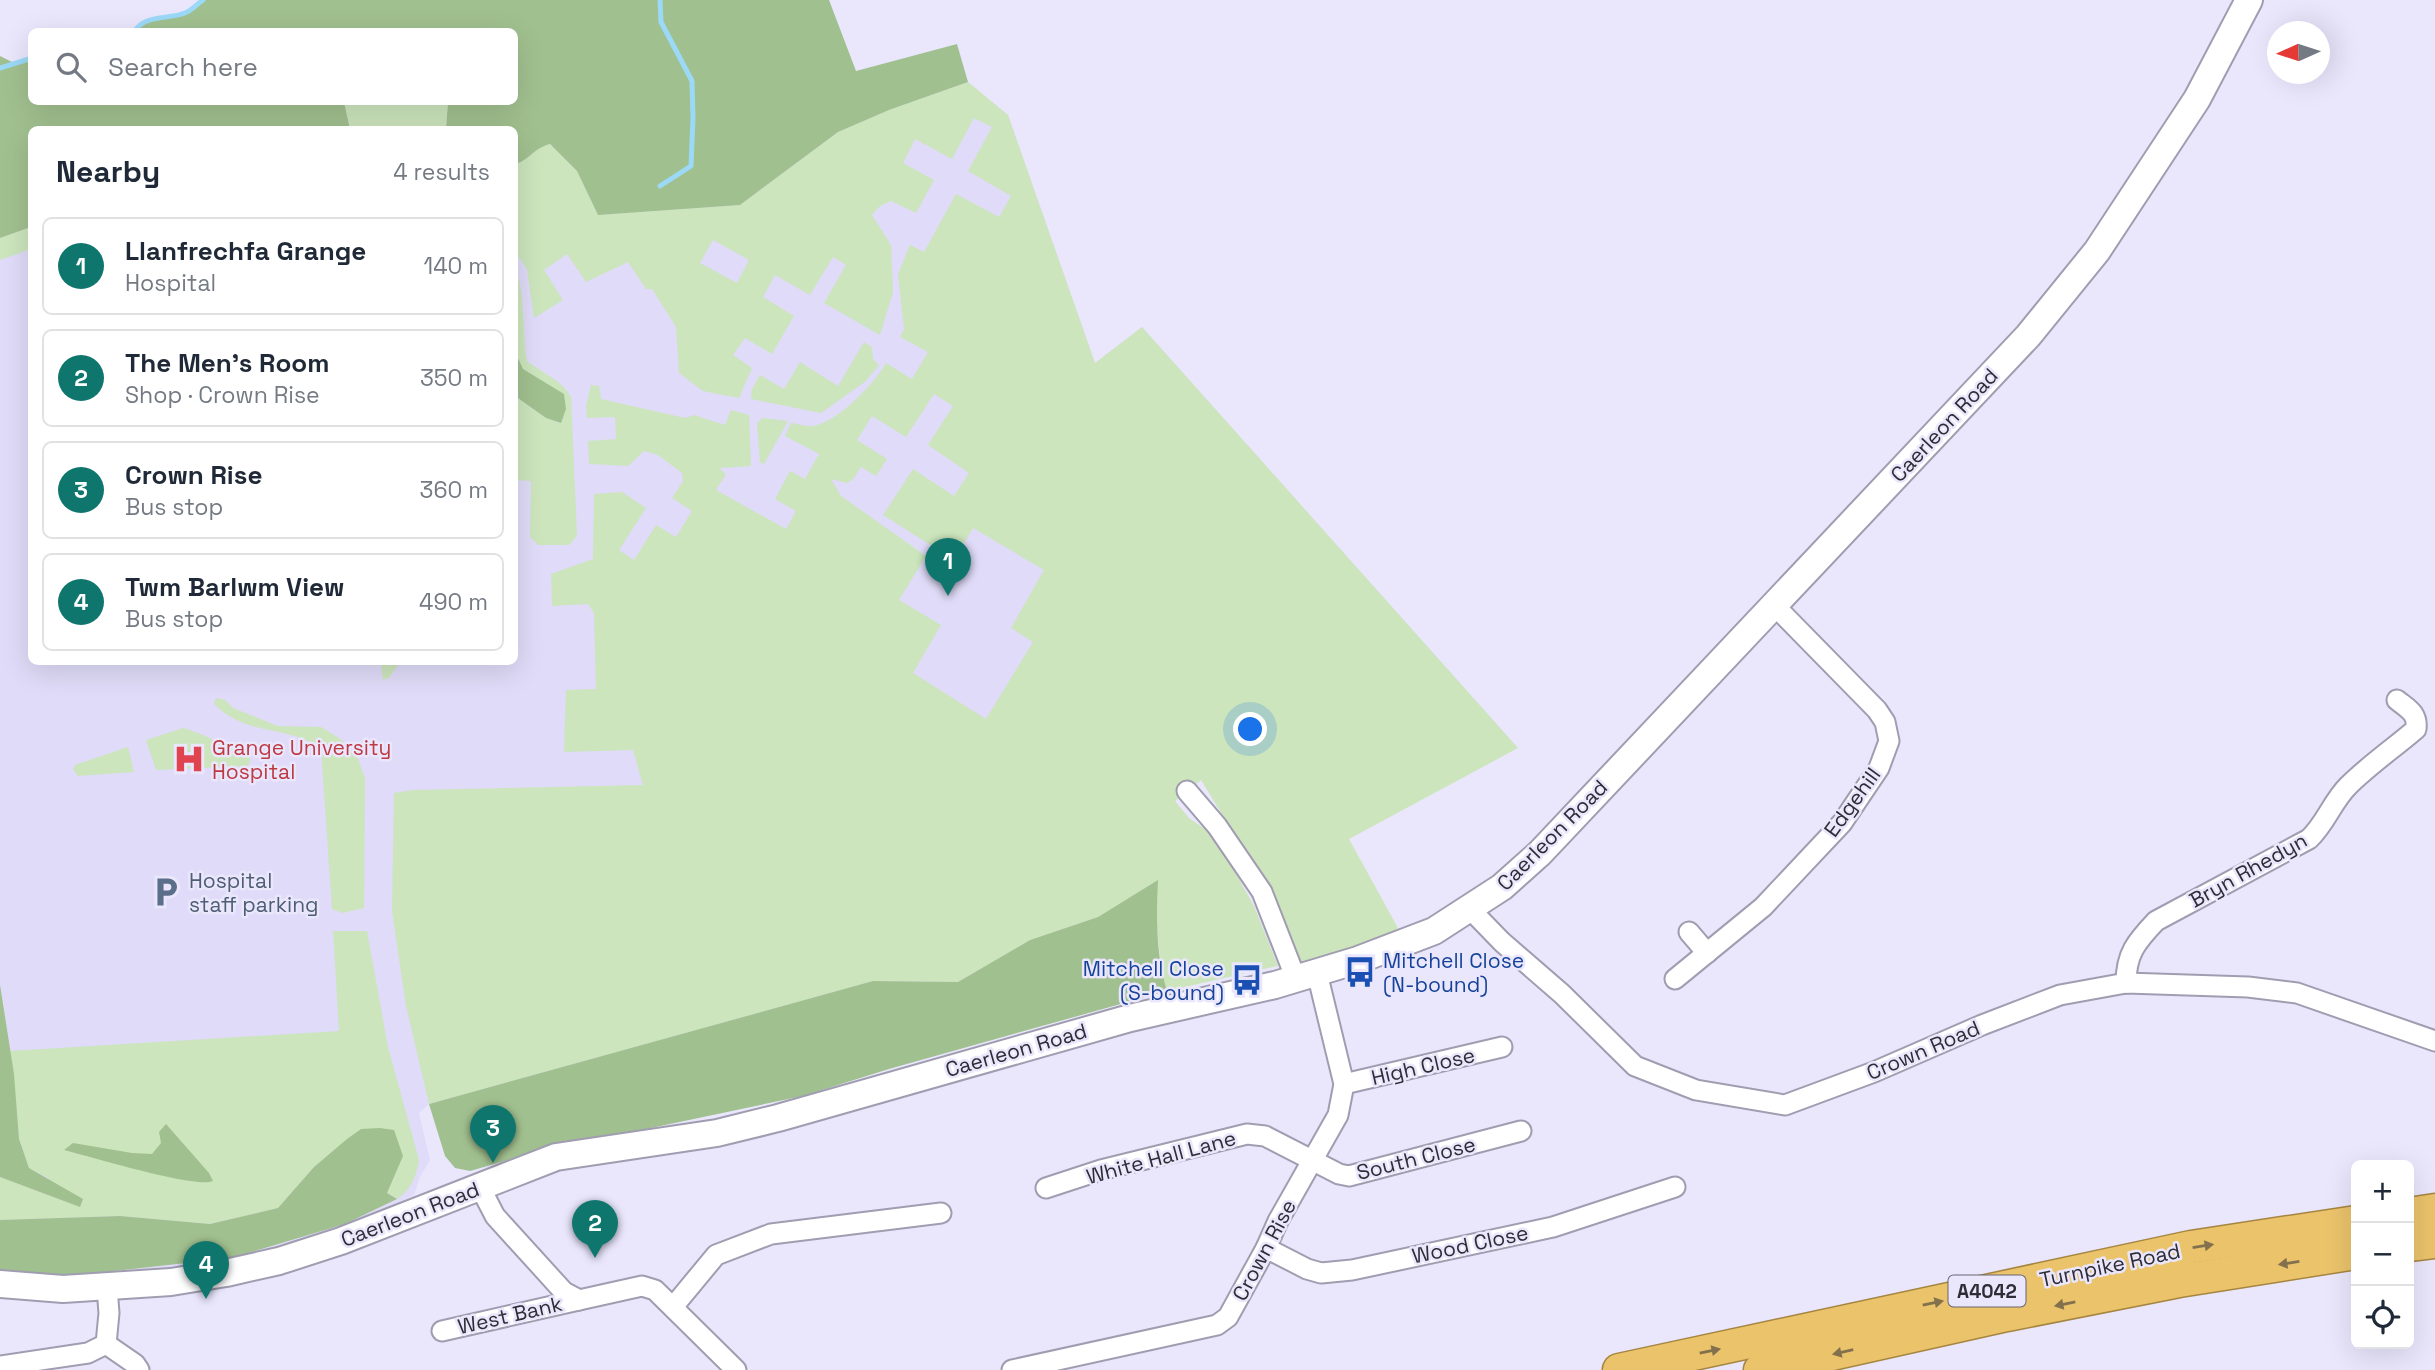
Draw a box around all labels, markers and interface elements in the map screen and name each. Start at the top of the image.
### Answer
north arrow [2267,21,2330,84]
search box [28,28,518,105]
icon: search [52,48,90,86]
text: Search here [108,50,258,84]
text: Nearby [56,152,160,191]
text: 4 results [393,157,490,187]
text: Llanfrechfa Grange [125,234,366,268]
text: 1 [76,251,86,281]
text: 140 m [424,251,488,281]
text: Hospital [125,268,216,298]
text: The Men's Room [125,346,329,380]
street label: Caerleon Road [1884,362,2004,488]
text: 2 [74,363,88,393]
text: 350 m [420,363,488,393]
text: Shop · Crown Rise [125,380,320,410]
text: Crown Rise [125,458,262,492]
text: 3 [74,475,88,505]
text: 360 m [420,475,488,505]
text: Bus stop [125,492,223,522]
pin: 1 [925,538,971,596]
text: Twm Barlwm View [125,570,344,604]
text: 4 [74,587,88,617]
text: 490 m [419,587,488,617]
text: Bus stop [125,604,223,634]
your location [1233,712,1267,746]
place label: Grange University Hospital [212,734,391,785]
hospital icon: Grange University Hospital [172,742,206,776]
street label: Edgehill [1818,762,1886,842]
street label: Caerleon Road [1491,774,1613,896]
street label: Bryn Rhedyn [2184,827,2312,913]
place label: Hospital staff parking [189,867,319,918]
parking icon: Hospital staff parking [149,875,183,909]
place label: Mitchell Close (N-bound) [1383,947,1524,998]
place label: Mitchell Close (S-bound) [1083,955,1224,1006]
bus stop icon: Mitchell Close (N-bound) [1343,955,1377,989]
bus stop icon: Mitchell Close (S-bound) [1230,963,1264,997]
street label: Crown Road [1862,1014,1984,1086]
street label: Caerleon Road [942,1017,1090,1083]
street label: High Close [1368,1041,1478,1091]
pin: 3 [470,1105,516,1163]
street label: White Hall Lane [1083,1124,1239,1190]
street label: South Close [1354,1130,1478,1186]
map controls [2351,1160,2414,1349]
button: + [2351,1160,2414,1223]
street label: Caerleon Road [337,1175,483,1253]
street label: Crown Rise [1226,1195,1302,1305]
pin: 2 [572,1200,618,1258]
street label: Wood Close [1409,1219,1531,1269]
button: − [2351,1223,2414,1286]
street label: Turnpike Road [2037,1237,2183,1293]
one-way arrow [2192,1240,2214,1251]
pin: 4 [183,1241,229,1299]
one-way arrow [2278,1258,2300,1269]
road number: A4042 [1948,1275,2025,1306]
button: locate [2351,1286,2414,1349]
street label: West Bank [455,1290,565,1340]
one-way arrow [1922,1297,1944,1308]
one-way arrow [2054,1298,2076,1309]
one-way arrow [1699,1345,1721,1356]
one-way arrow [1832,1347,1854,1358]

